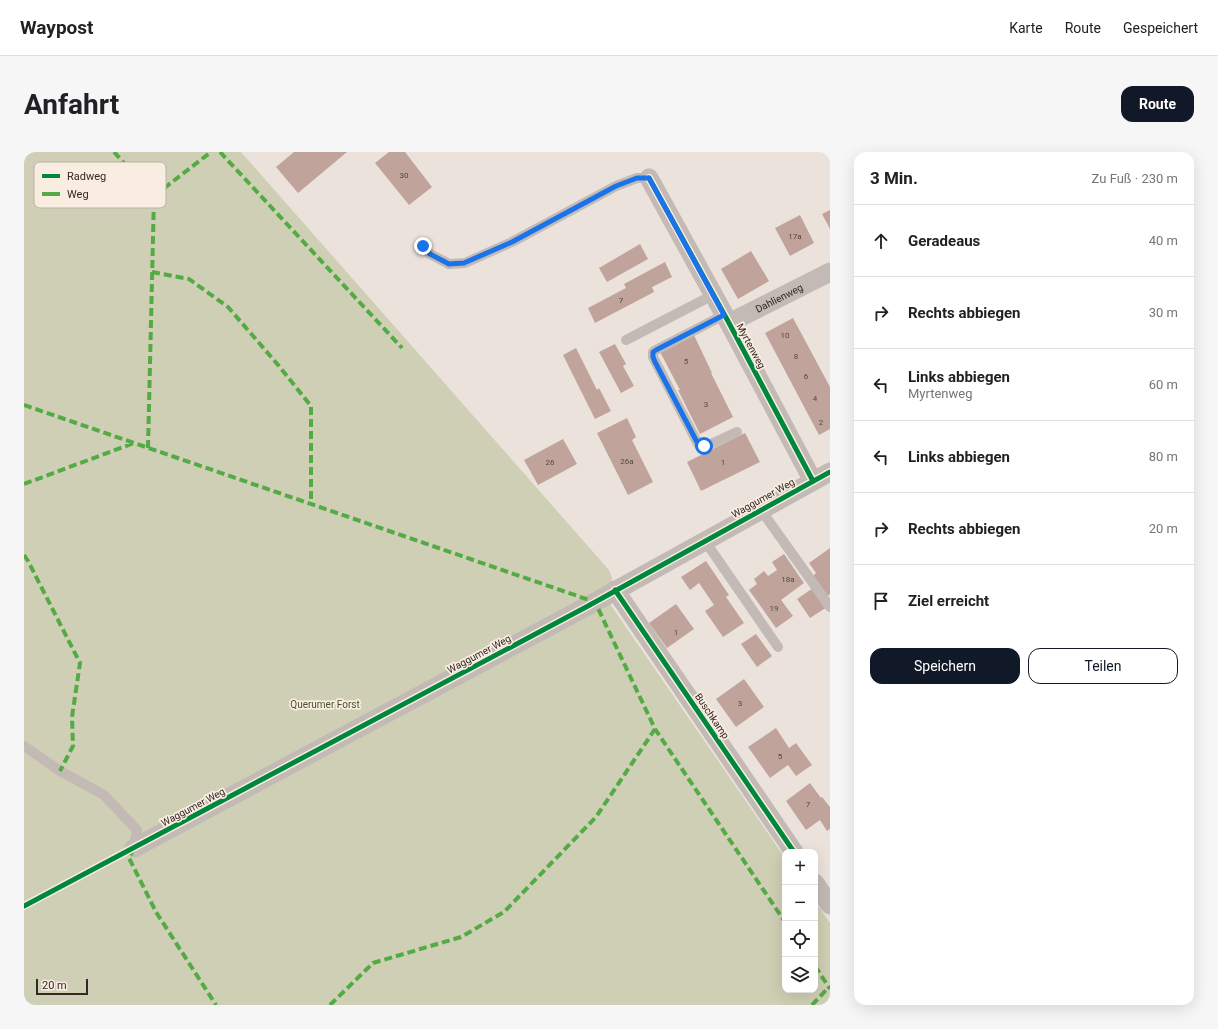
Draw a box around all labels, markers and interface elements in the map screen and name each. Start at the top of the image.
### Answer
text: Waypost [20,16,94,39]
text: Karte [1009,20,1043,36]
text: Route [1065,20,1101,36]
text: Gespeichert [1123,20,1198,36]
button: Route [1121,86,1194,122]
text: Anfahrt [24,88,119,121]
legend [34,162,166,208]
text: 3 Min. [870,168,918,188]
text: Radweg [67,170,106,183]
house number: 30 [400,171,409,180]
text: Zu Fuß · 230 m [1092,171,1178,186]
text: Weg [67,188,89,201]
icon: ahead [870,230,892,252]
house number: 17a [788,232,802,241]
text: Geradeaus [908,232,980,250]
text: 40 m [1149,233,1178,248]
route end [414,237,432,255]
street label: Dahlienweg [753,281,805,314]
house number: 7 [619,296,624,305]
icon: right [870,302,892,324]
text: Rechts abbiegen [908,304,1021,322]
text: 30 m [1149,305,1178,320]
street label: Myrtenweg [734,322,768,370]
house number: 10 [781,331,790,340]
house number: 8 [794,352,799,361]
house number: 5 [684,357,689,366]
text: Links abbiegen [908,368,1010,386]
house number: 6 [804,372,809,381]
icon: left [870,374,892,396]
text: 60 m [1149,377,1178,392]
text: Myrtenweg [908,386,973,401]
house number: 4 [813,394,818,403]
house number: 3 [704,400,708,409]
house number: 2 [819,418,824,427]
route start [695,437,713,455]
icon: left [870,446,892,468]
text: Links abbiegen [908,448,1010,466]
text: 80 m [1149,449,1178,464]
house number: 26a [620,457,634,466]
house number: 26 [546,458,555,467]
house number: 1 [721,458,725,467]
street label: Waggumer Weg [730,476,796,520]
icon: right [870,518,892,540]
text: Rechts abbiegen [908,520,1021,538]
text: 20 m [1149,521,1178,536]
house number: 18a [781,575,795,584]
icon: arrive [870,590,892,612]
text: Ziel erreicht [908,592,989,610]
house number: 19 [770,604,779,613]
house number: 1 [674,628,678,637]
street label: Waggumer Weg [445,633,513,675]
button: Speichern [870,648,1020,684]
button: Teilen [1028,648,1178,684]
street label: Buschkamp [693,691,731,741]
park label: Querumer Forst [290,699,360,710]
house number: 3 [738,699,742,708]
house number: 5 [778,752,783,761]
street label: Waggumer Weg [159,786,227,828]
house number: 7 [806,800,811,809]
map controls [782,849,818,993]
button: + [782,849,818,885]
button: − [782,885,818,921]
button: locate [782,921,818,957]
button: layers [782,957,818,993]
scale bar [36,977,88,996]
text: 20 m [42,979,67,992]

